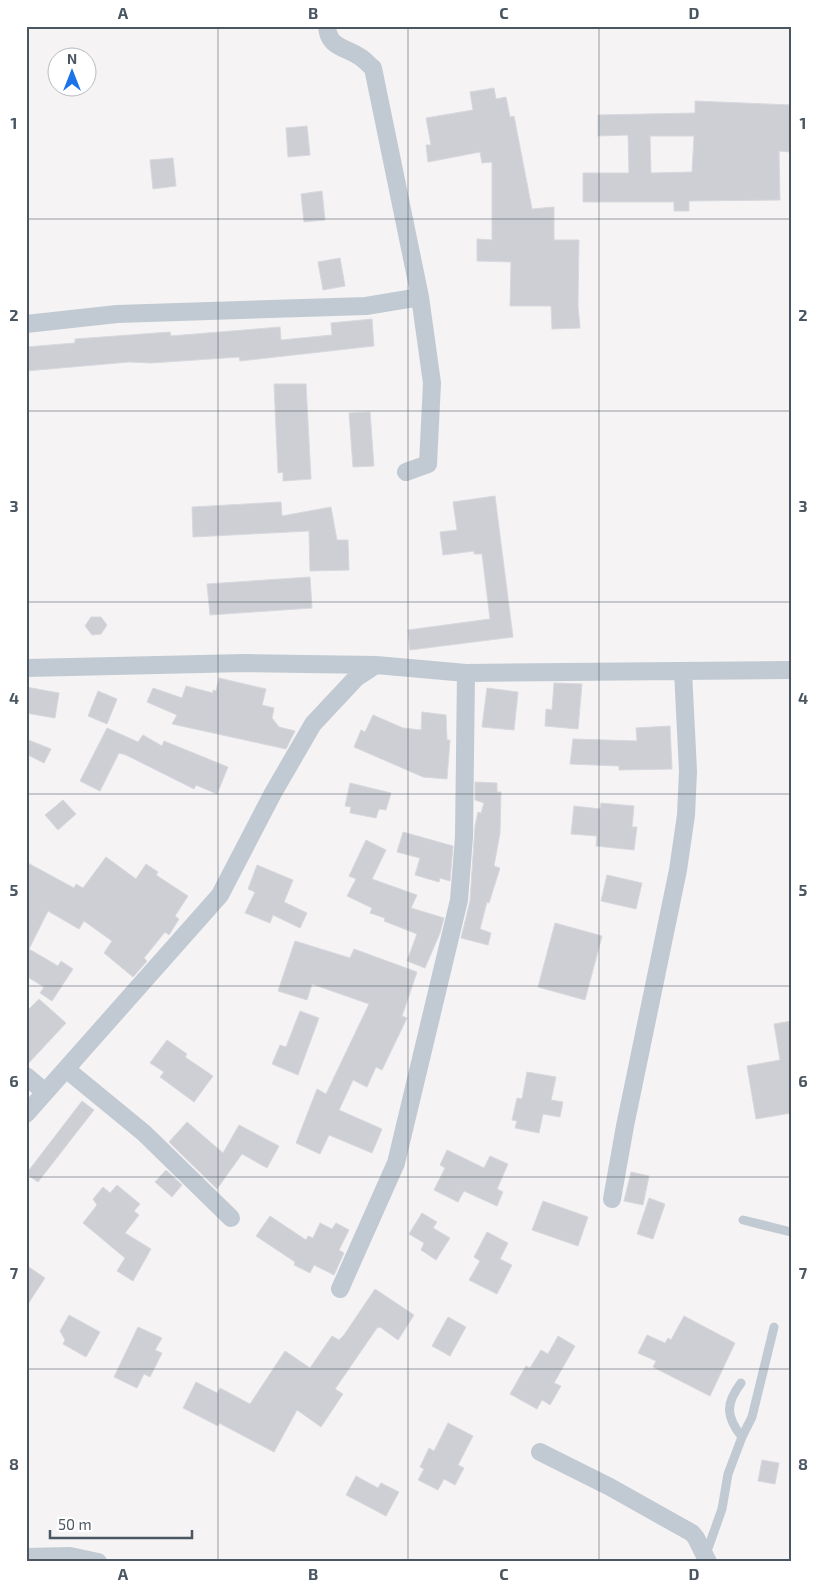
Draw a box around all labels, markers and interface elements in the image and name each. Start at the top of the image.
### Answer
text: A [118,3,129,22]
text: B [308,3,318,22]
text: C [499,3,509,22]
text: D [689,3,700,22]
north arrow [48,48,98,98]
text: N [67,50,77,67]
text: 1 [11,113,17,132]
text: 1 [800,113,806,132]
text: 2 [9,305,19,324]
text: 2 [798,305,808,324]
text: 3 [9,496,19,515]
text: 3 [798,496,808,515]
text: 4 [9,688,19,707]
text: 4 [798,688,808,707]
text: 5 [10,880,19,899]
text: 5 [799,880,808,899]
text: 6 [9,1071,19,1090]
text: 6 [798,1071,808,1090]
text: 7 [10,1263,19,1282]
text: 7 [799,1263,808,1282]
text: 8 [9,1454,19,1473]
text: 8 [798,1454,808,1473]
scale bar [50,1508,192,1540]
text: 50 m [58,1515,92,1533]
text: A [118,1564,129,1583]
text: B [308,1564,318,1583]
text: C [499,1564,509,1583]
text: D [689,1564,700,1583]

